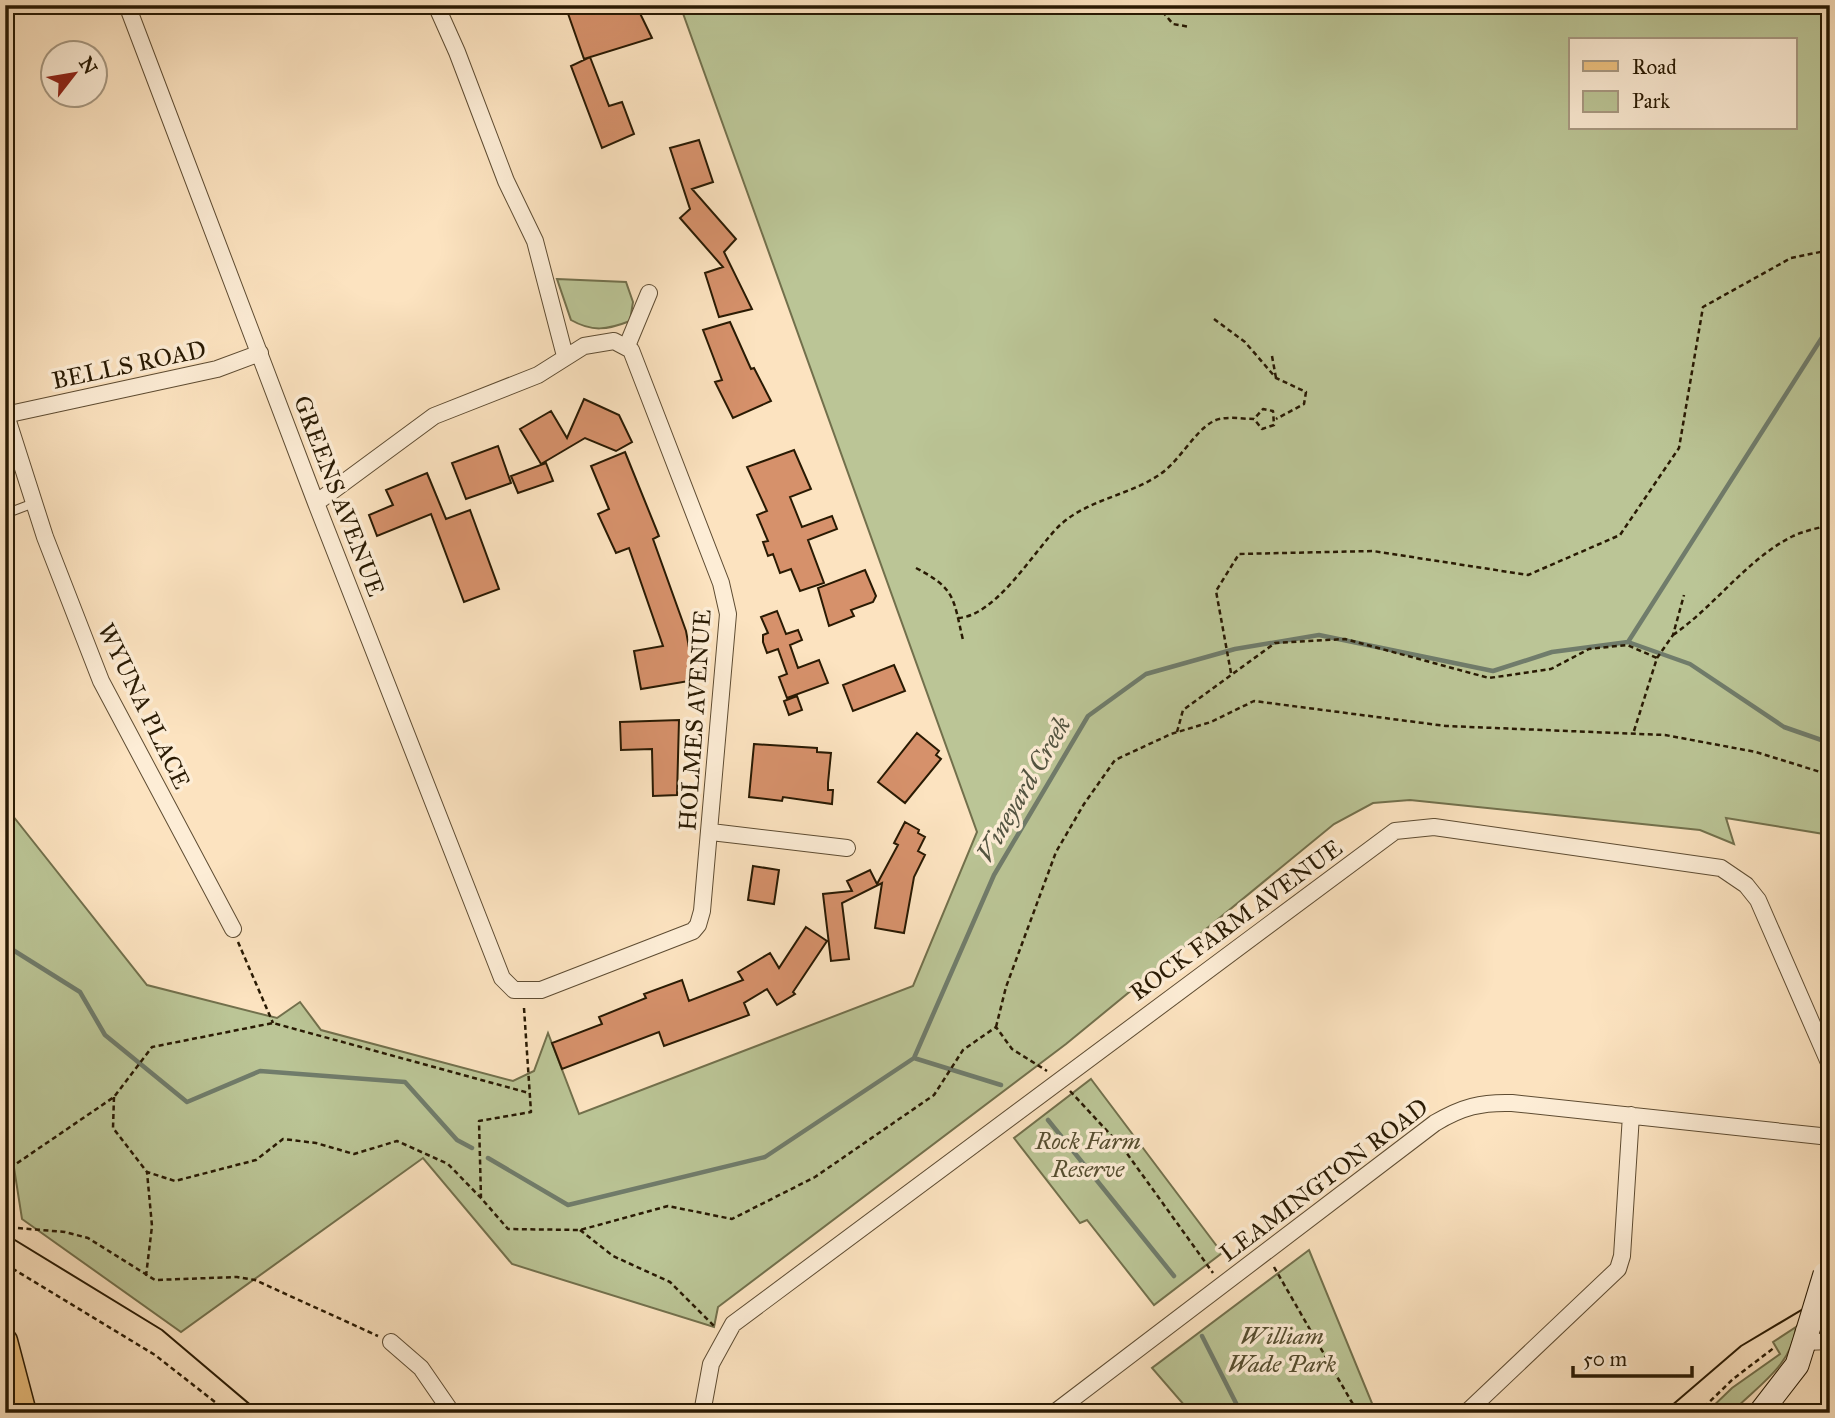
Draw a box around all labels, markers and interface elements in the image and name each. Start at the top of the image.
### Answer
north arrow [38,38,108,108]
legend [1569,38,1797,130]
text: N [74,53,102,78]
text: Road [1632,54,1677,80]
text: Park [1632,88,1670,114]
street label: BELLS ROAD [49,334,209,396]
street label: GREENS AVENUE [287,391,391,601]
street label: HOLMES AVENUE [672,608,718,832]
street label: WYUNA PLACE [91,618,197,794]
water label: Vineyard Creek [968,710,1078,868]
street label: ROCK FARM AVENUE [1124,833,1348,1007]
street label: LEAMINGTON ROAD [1214,1092,1434,1268]
park label: Rock Farm Reserve [1034,1126,1141,1184]
park label: William Wade Park [1228,1321,1337,1379]
scale bar [1573,1334,1692,1378]
text: 50 m [1583,1346,1628,1372]

